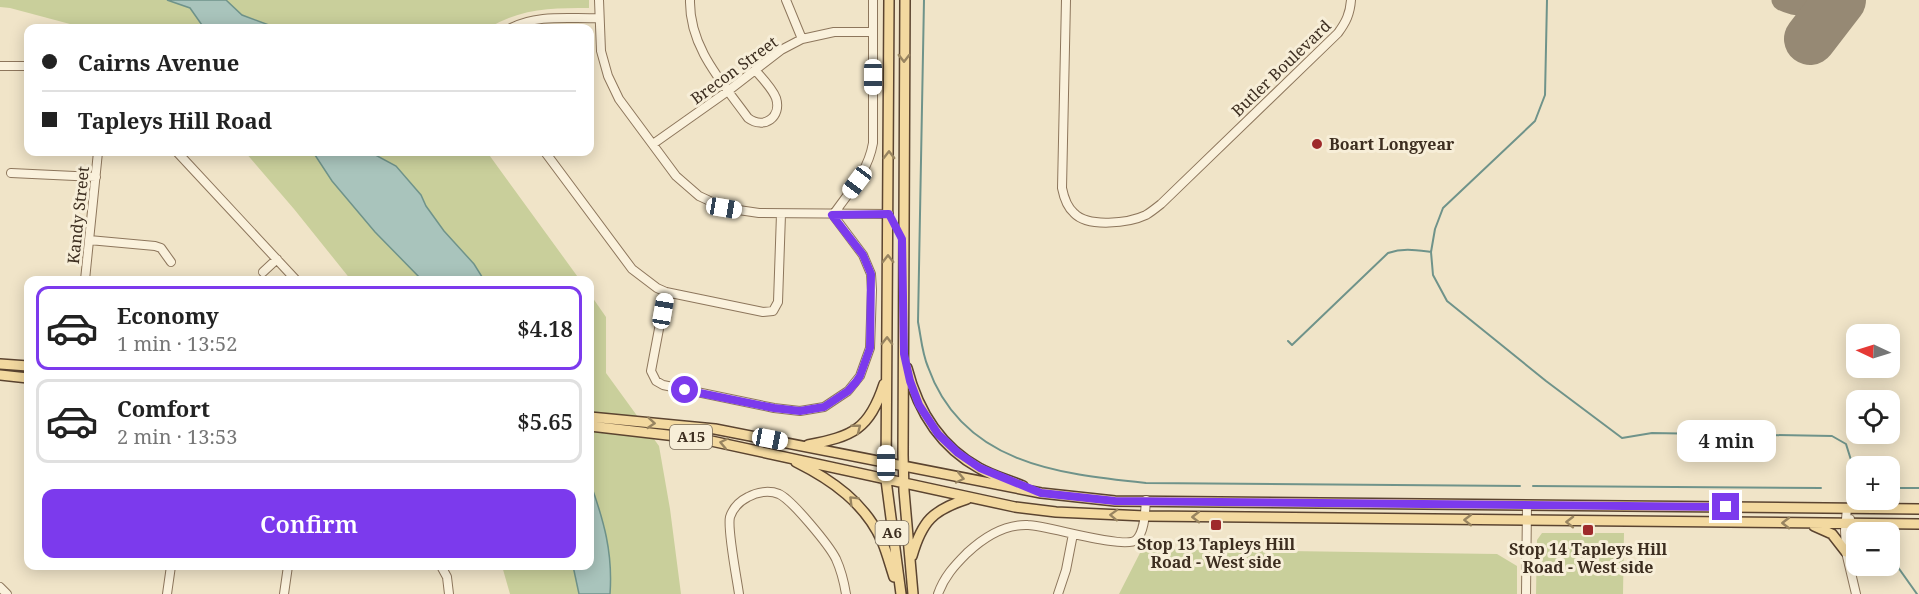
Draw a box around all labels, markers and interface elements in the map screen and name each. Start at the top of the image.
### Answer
street label: Butler Boulevard [1226,15,1336,121]
street label: Brecon Street [686,31,782,109]
text: Cairns Avenue [78,47,239,77]
one-way arrow [898,53,910,62]
car [864,59,882,95]
text: Tapleys Hill Road [78,105,272,135]
place label: Boart Longyear [1329,133,1455,155]
marker: Boart Longyear [1310,137,1324,151]
one-way arrow [883,151,895,160]
car [839,162,875,202]
street label: Kandy Street [62,165,94,265]
car [705,196,743,220]
one-way arrow [882,255,895,264]
car [651,292,675,330]
text: Economy [117,300,219,330]
icon: car [45,301,99,355]
text: $4.18 [517,313,573,343]
north arrow [1846,324,1900,378]
map controls [1846,324,1900,576]
text: 1 min · 13:52 [117,330,237,357]
one-way arrow [881,336,894,345]
route start [671,376,698,403]
button: locate [1846,390,1900,444]
text: Comfort [117,393,210,423]
icon: car [45,394,99,448]
text: $5.65 [517,406,573,436]
one-way arrow [646,416,655,429]
callout: 4 min [1676,420,1776,462]
text: 2 min · 13:53 [117,423,237,450]
one-way arrow [850,424,861,435]
road number: A15 [670,425,712,449]
car [751,427,789,451]
text: 4 min [1699,427,1754,454]
one-way arrow [720,437,730,450]
car [877,445,895,481]
button: + [1846,456,1900,510]
one-way arrow [955,471,965,484]
button: Confirm [42,489,576,558]
route end [1712,493,1739,520]
one-way arrow [849,496,860,507]
one-way arrow [1109,509,1118,522]
one-way arrow [1191,511,1200,523]
one-way arrow [1464,514,1473,526]
one-way arrow [1566,516,1575,528]
one-way arrow [1782,517,1791,530]
marker: Stop 13 Tapleys Hill Road - West side [1209,518,1223,532]
road number: A6 [876,521,908,545]
button: − [1846,522,1900,576]
marker: Stop 14 Tapleys Hill Road - West side [1581,523,1595,537]
place label: Stop 13 Tapleys Hill Road - West side [1137,533,1295,573]
place label: Stop 14 Tapleys Hill Road - West side [1509,538,1667,578]

